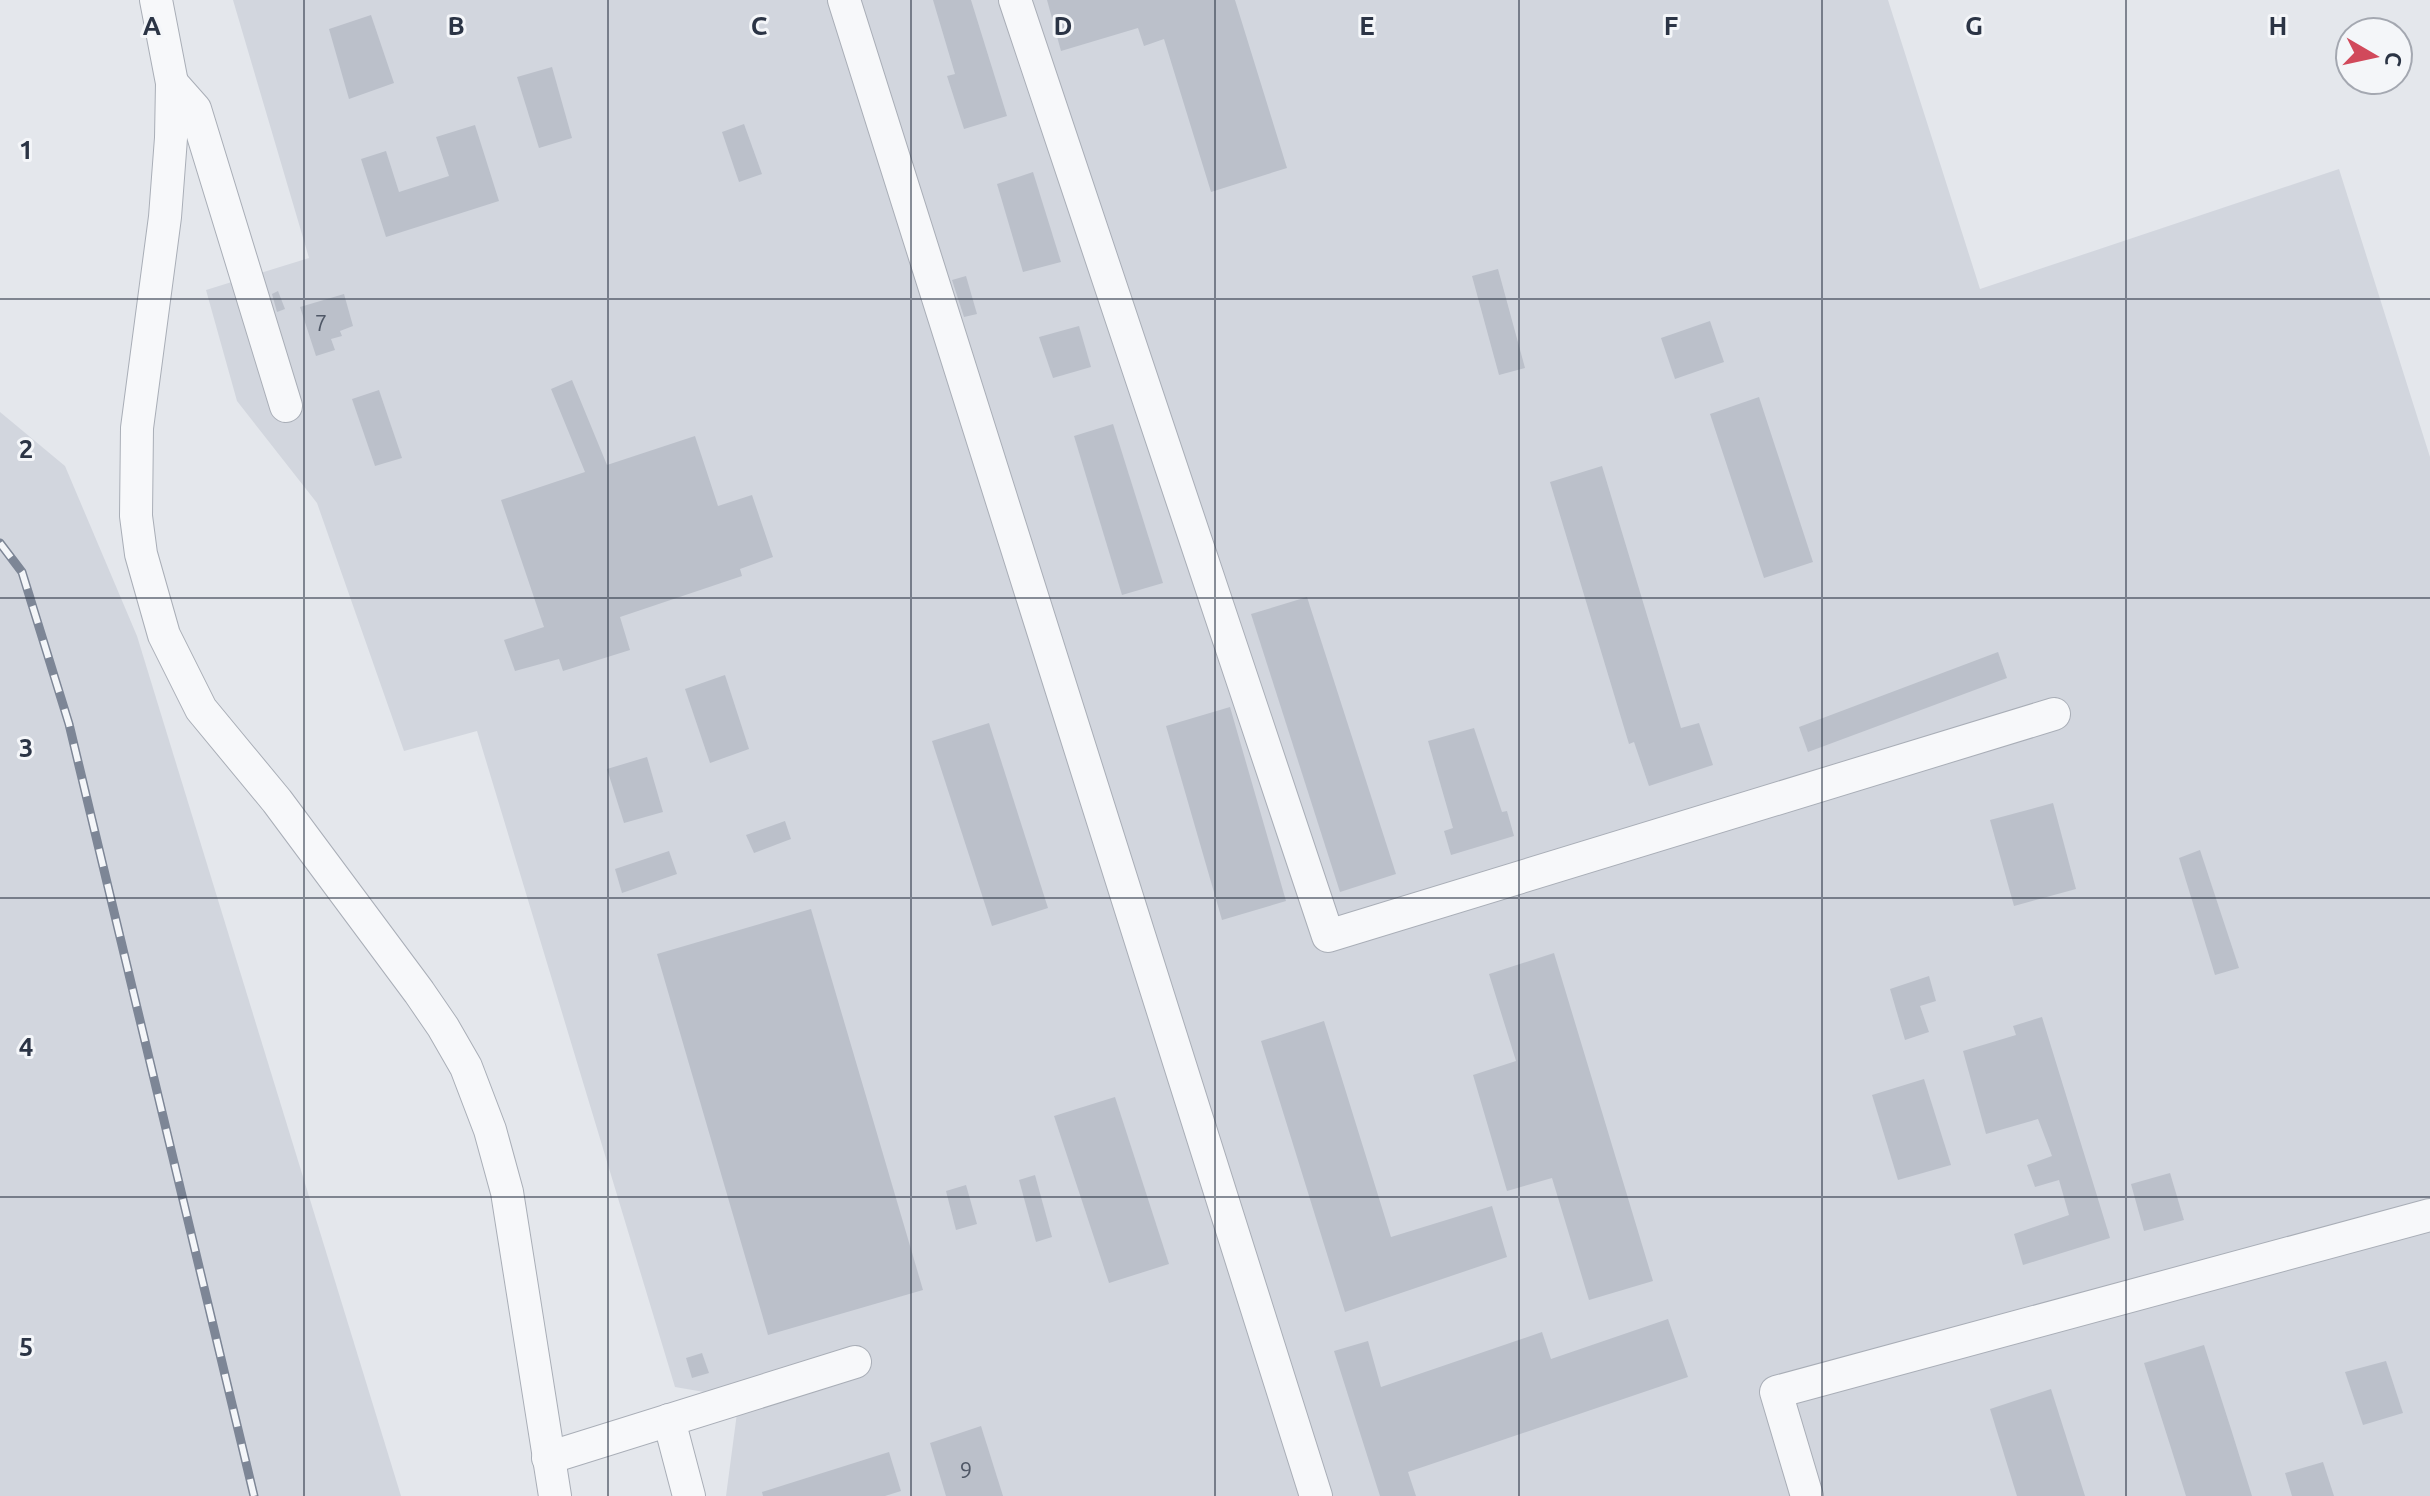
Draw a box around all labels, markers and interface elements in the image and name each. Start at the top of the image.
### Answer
text: A [143,11,162,40]
text: B [447,11,465,40]
text: C [751,11,768,40]
text: D [1054,11,1072,40]
text: E [1359,11,1375,40]
text: F [1664,11,1678,40]
text: G [1965,11,1983,40]
text: H [2269,11,2287,40]
north arrow [2334,16,2414,96]
text: С [2381,50,2408,68]
text: 1 [19,135,33,164]
house number: 7 [315,310,327,335]
text: 2 [19,434,33,463]
text: 3 [19,733,33,762]
text: 4 [19,1032,33,1061]
text: 5 [19,1332,33,1361]
house number: 9 [960,1457,972,1482]

